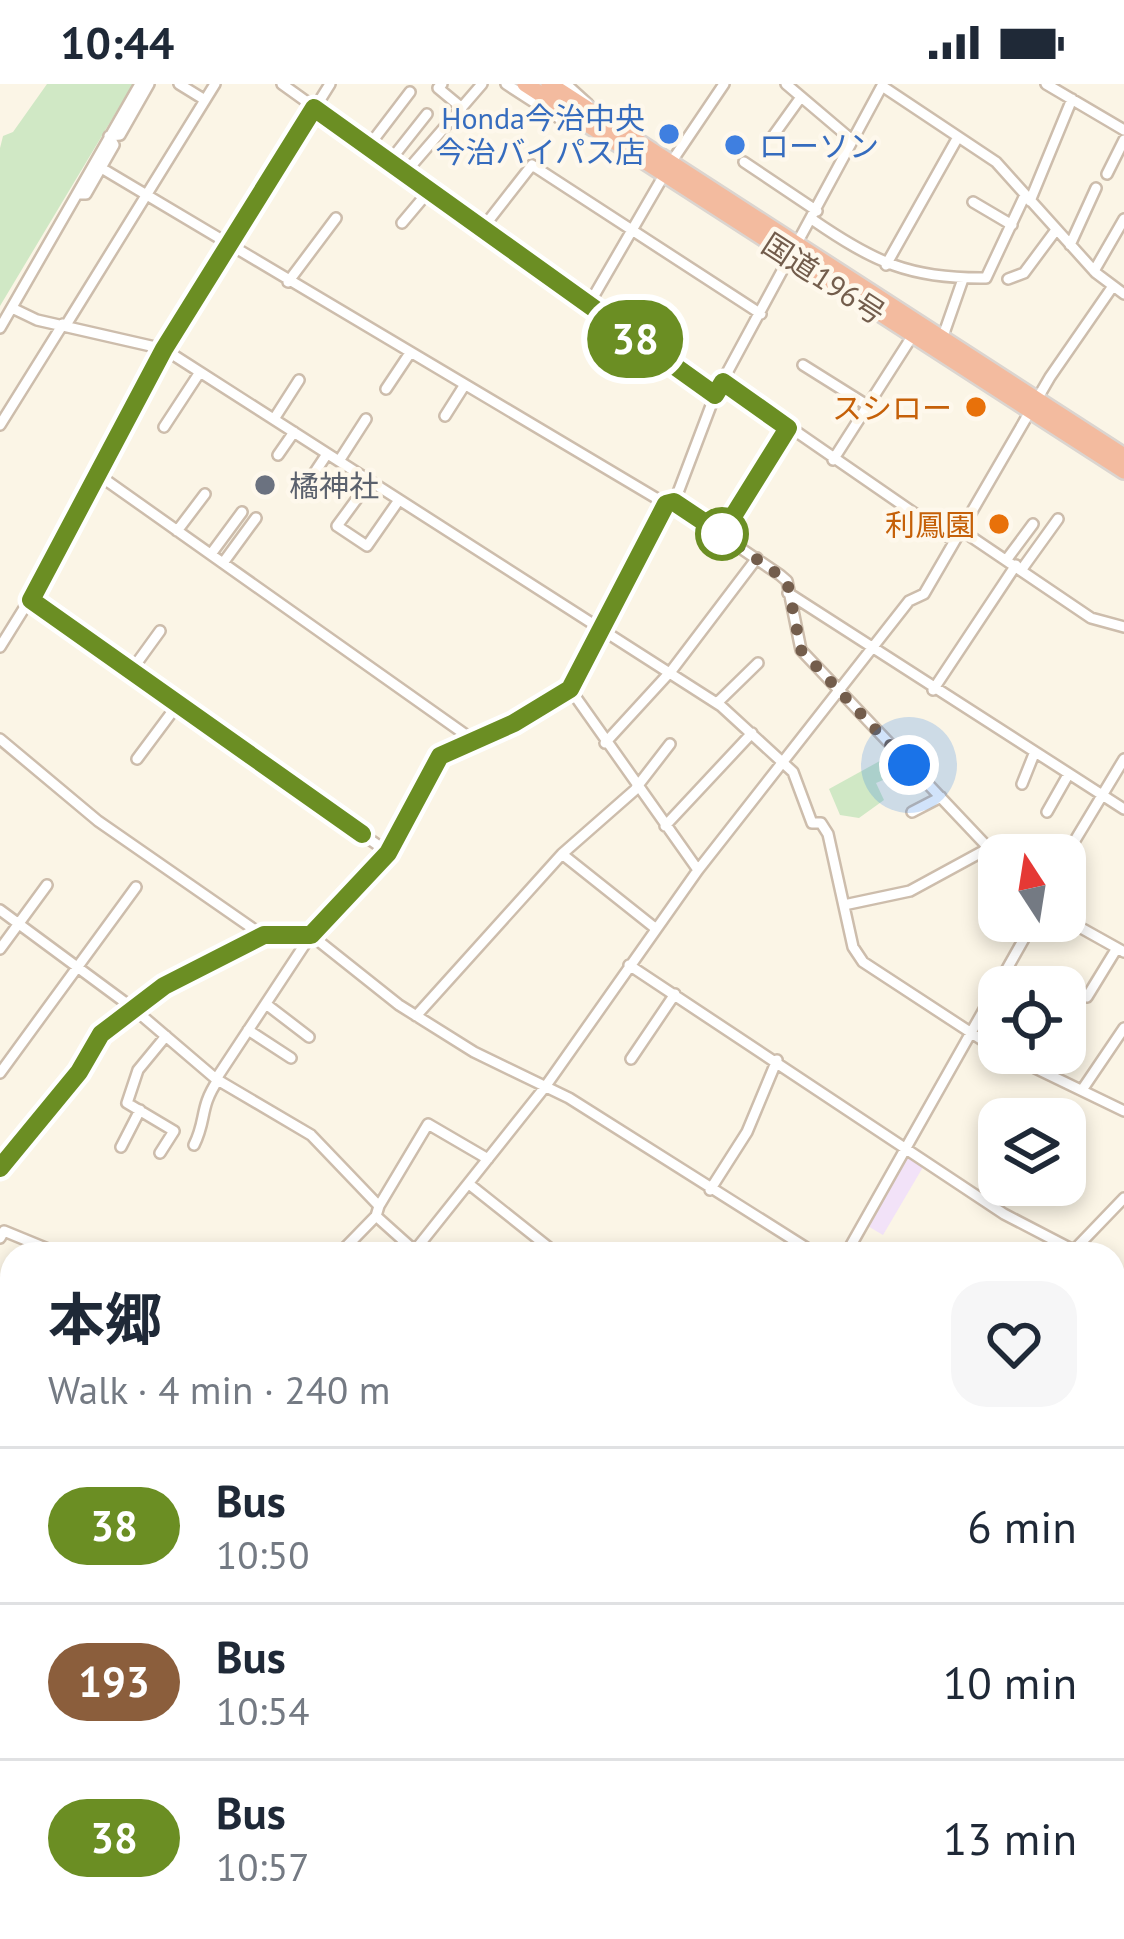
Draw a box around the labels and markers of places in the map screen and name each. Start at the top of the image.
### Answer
place label: Honda今治中央 今治バイパス店 [436,98,645,171]
marker: Honda今治中央 今治バイパス店 [656,121,682,147]
place label: ローソン [759,126,879,165]
marker: ローソン [722,132,748,158]
place label: スシロー [832,388,952,427]
marker: スシロー [963,394,989,420]
place label: 橘神社 [289,466,379,505]
marker: 橘神社 [252,472,278,498]
place label: 利鳳園 [885,505,975,544]
unlabelled marker [697,509,747,559]
marker: 利鳳園 [986,511,1012,537]

